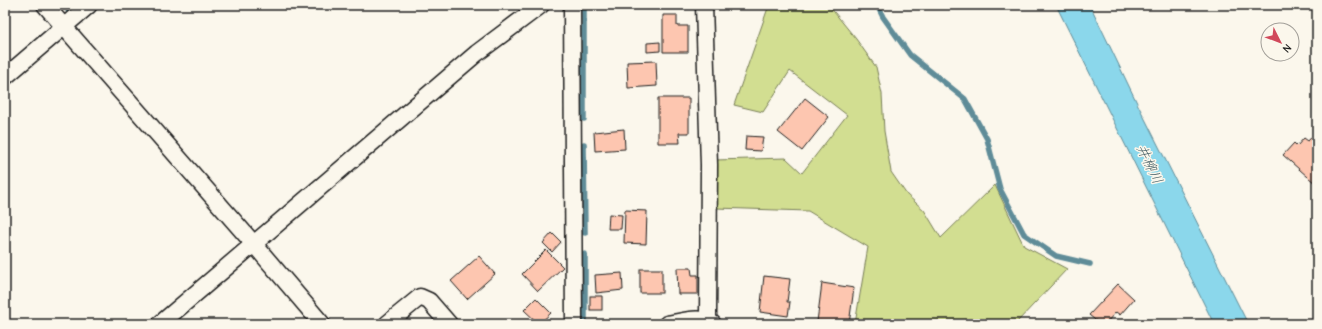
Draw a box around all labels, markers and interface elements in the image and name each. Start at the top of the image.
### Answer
north arrow [1260,22,1300,62]
text: N [1280,41,1294,55]
water label: 井柳川 [1133,142,1166,187]

